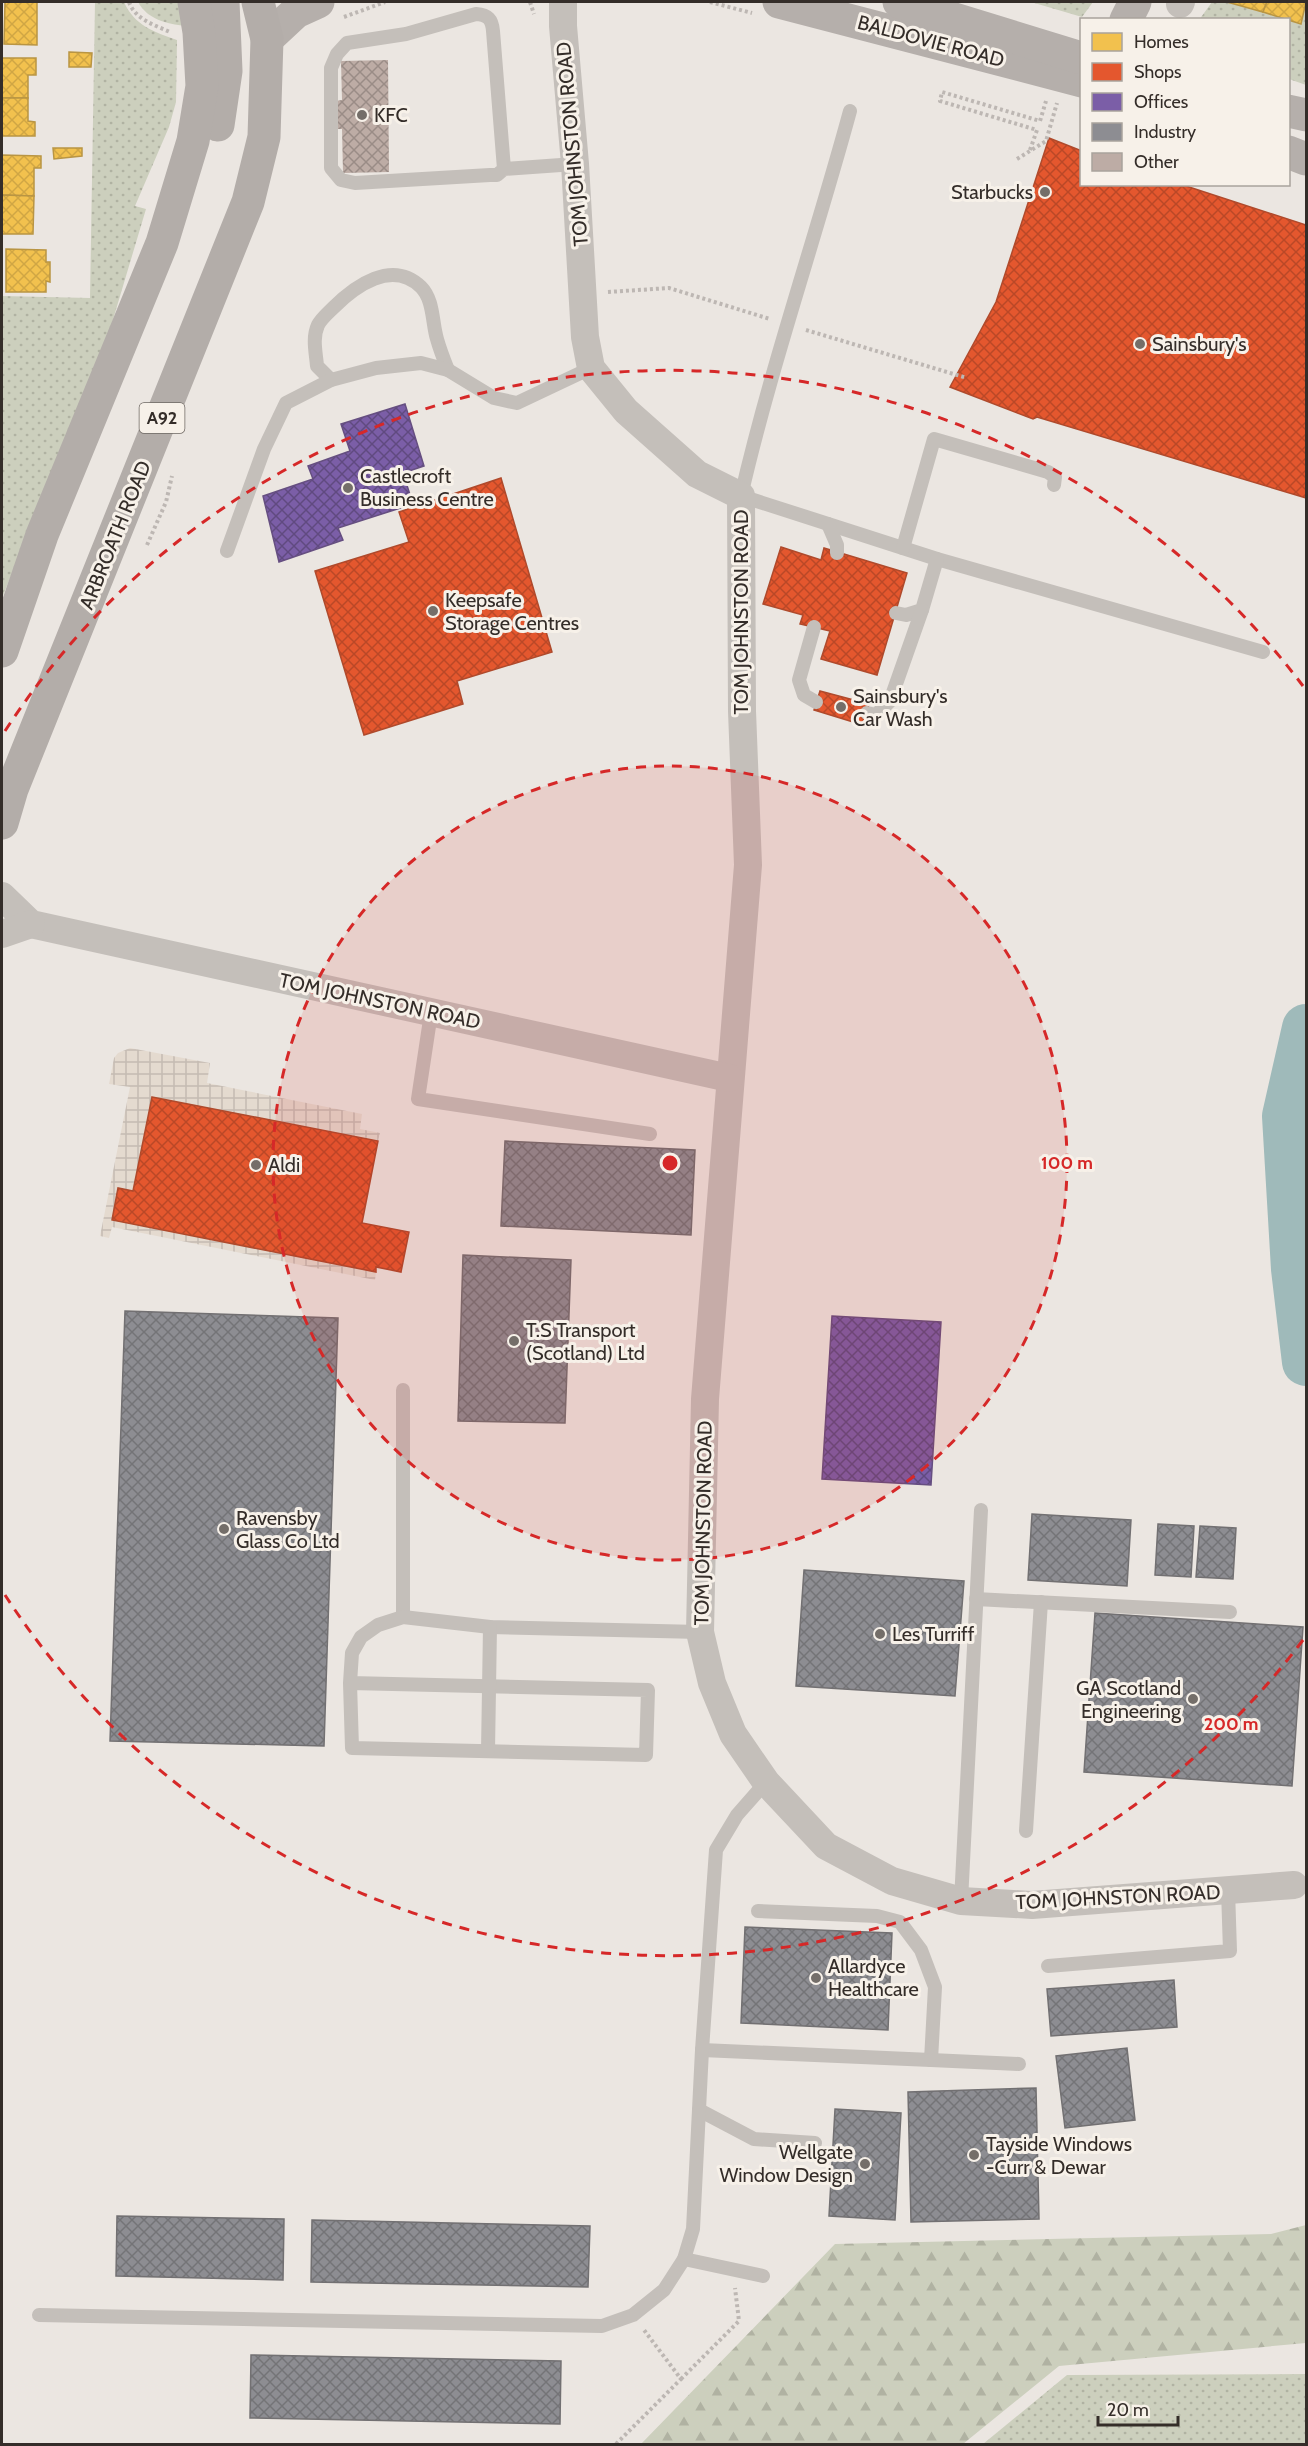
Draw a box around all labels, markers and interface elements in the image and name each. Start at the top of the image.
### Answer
street label: BALDOVIE ROAD [855,10,1007,72]
legend [1080,18,1290,186]
text: Homes [1134,31,1189,53]
street label: TOM JOHNSTON ROAD [551,41,593,247]
text: Shops [1134,61,1182,83]
text: Offices [1134,91,1188,113]
place label: KFC [374,103,408,127]
marker: KFC [355,108,369,122]
text: Industry [1134,121,1196,143]
text: Other [1134,151,1179,173]
place label: Starbucks [951,180,1033,204]
marker: Starbucks [1038,185,1052,199]
place label: Sainsbury's [1152,332,1246,356]
marker: Sainsbury's [1133,337,1147,351]
road number: A92 [140,403,184,433]
street label: ARBROATH ROAD [74,457,156,613]
place label: Castlecroft Business Centre [360,464,494,511]
marker: Castlecroft Business Centre [341,481,355,495]
street label: TOM JOHNSTON ROAD [729,510,753,714]
place label: Keepsafe Storage Centres [445,588,579,635]
marker: Keepsafe Storage Centres [426,604,440,618]
place label: Sainsbury's Car Wash [853,684,947,731]
marker: Sainsbury's Car Wash [834,700,848,714]
street label: TOM JOHNSTON ROAD [277,968,483,1034]
text: 100 m [1041,1152,1093,1174]
place label: Aldi [268,1153,300,1177]
centre of rings [660,1153,680,1173]
marker: Aldi [249,1158,263,1172]
place label: T.S Transport (Scotland) Ltd [526,1318,645,1365]
marker: T.S Transport (Scotland) Ltd [507,1334,521,1348]
street label: TOM JOHNSTON ROAD [689,1420,717,1626]
place label: Ravensby Glass Co Ltd [236,1506,340,1553]
marker: Ravensby Glass Co Ltd [217,1522,231,1536]
place label: Les Turriff [892,1622,975,1646]
marker: Les Turriff [873,1627,887,1641]
place label: GA Scotland Engineering [1076,1676,1182,1723]
marker: GA Scotland Engineering [1186,1692,1200,1706]
text: 200 m [1204,1713,1258,1735]
street label: TOM JOHNSTON ROAD [1015,1880,1221,1914]
place label: Allardyce Healthcare [828,1954,919,2001]
marker: Allardyce Healthcare [809,1971,823,1985]
place label: Tayside Windows -Curr & Dewar [986,2132,1132,2179]
place label: Wellgate Window Design [719,2140,853,2187]
marker: Tayside Windows -Curr & Dewar [967,2148,981,2162]
marker: Wellgate Window Design [858,2157,872,2171]
scale bar [1098,2389,1178,2427]
text: 20 m [1107,2399,1149,2421]

